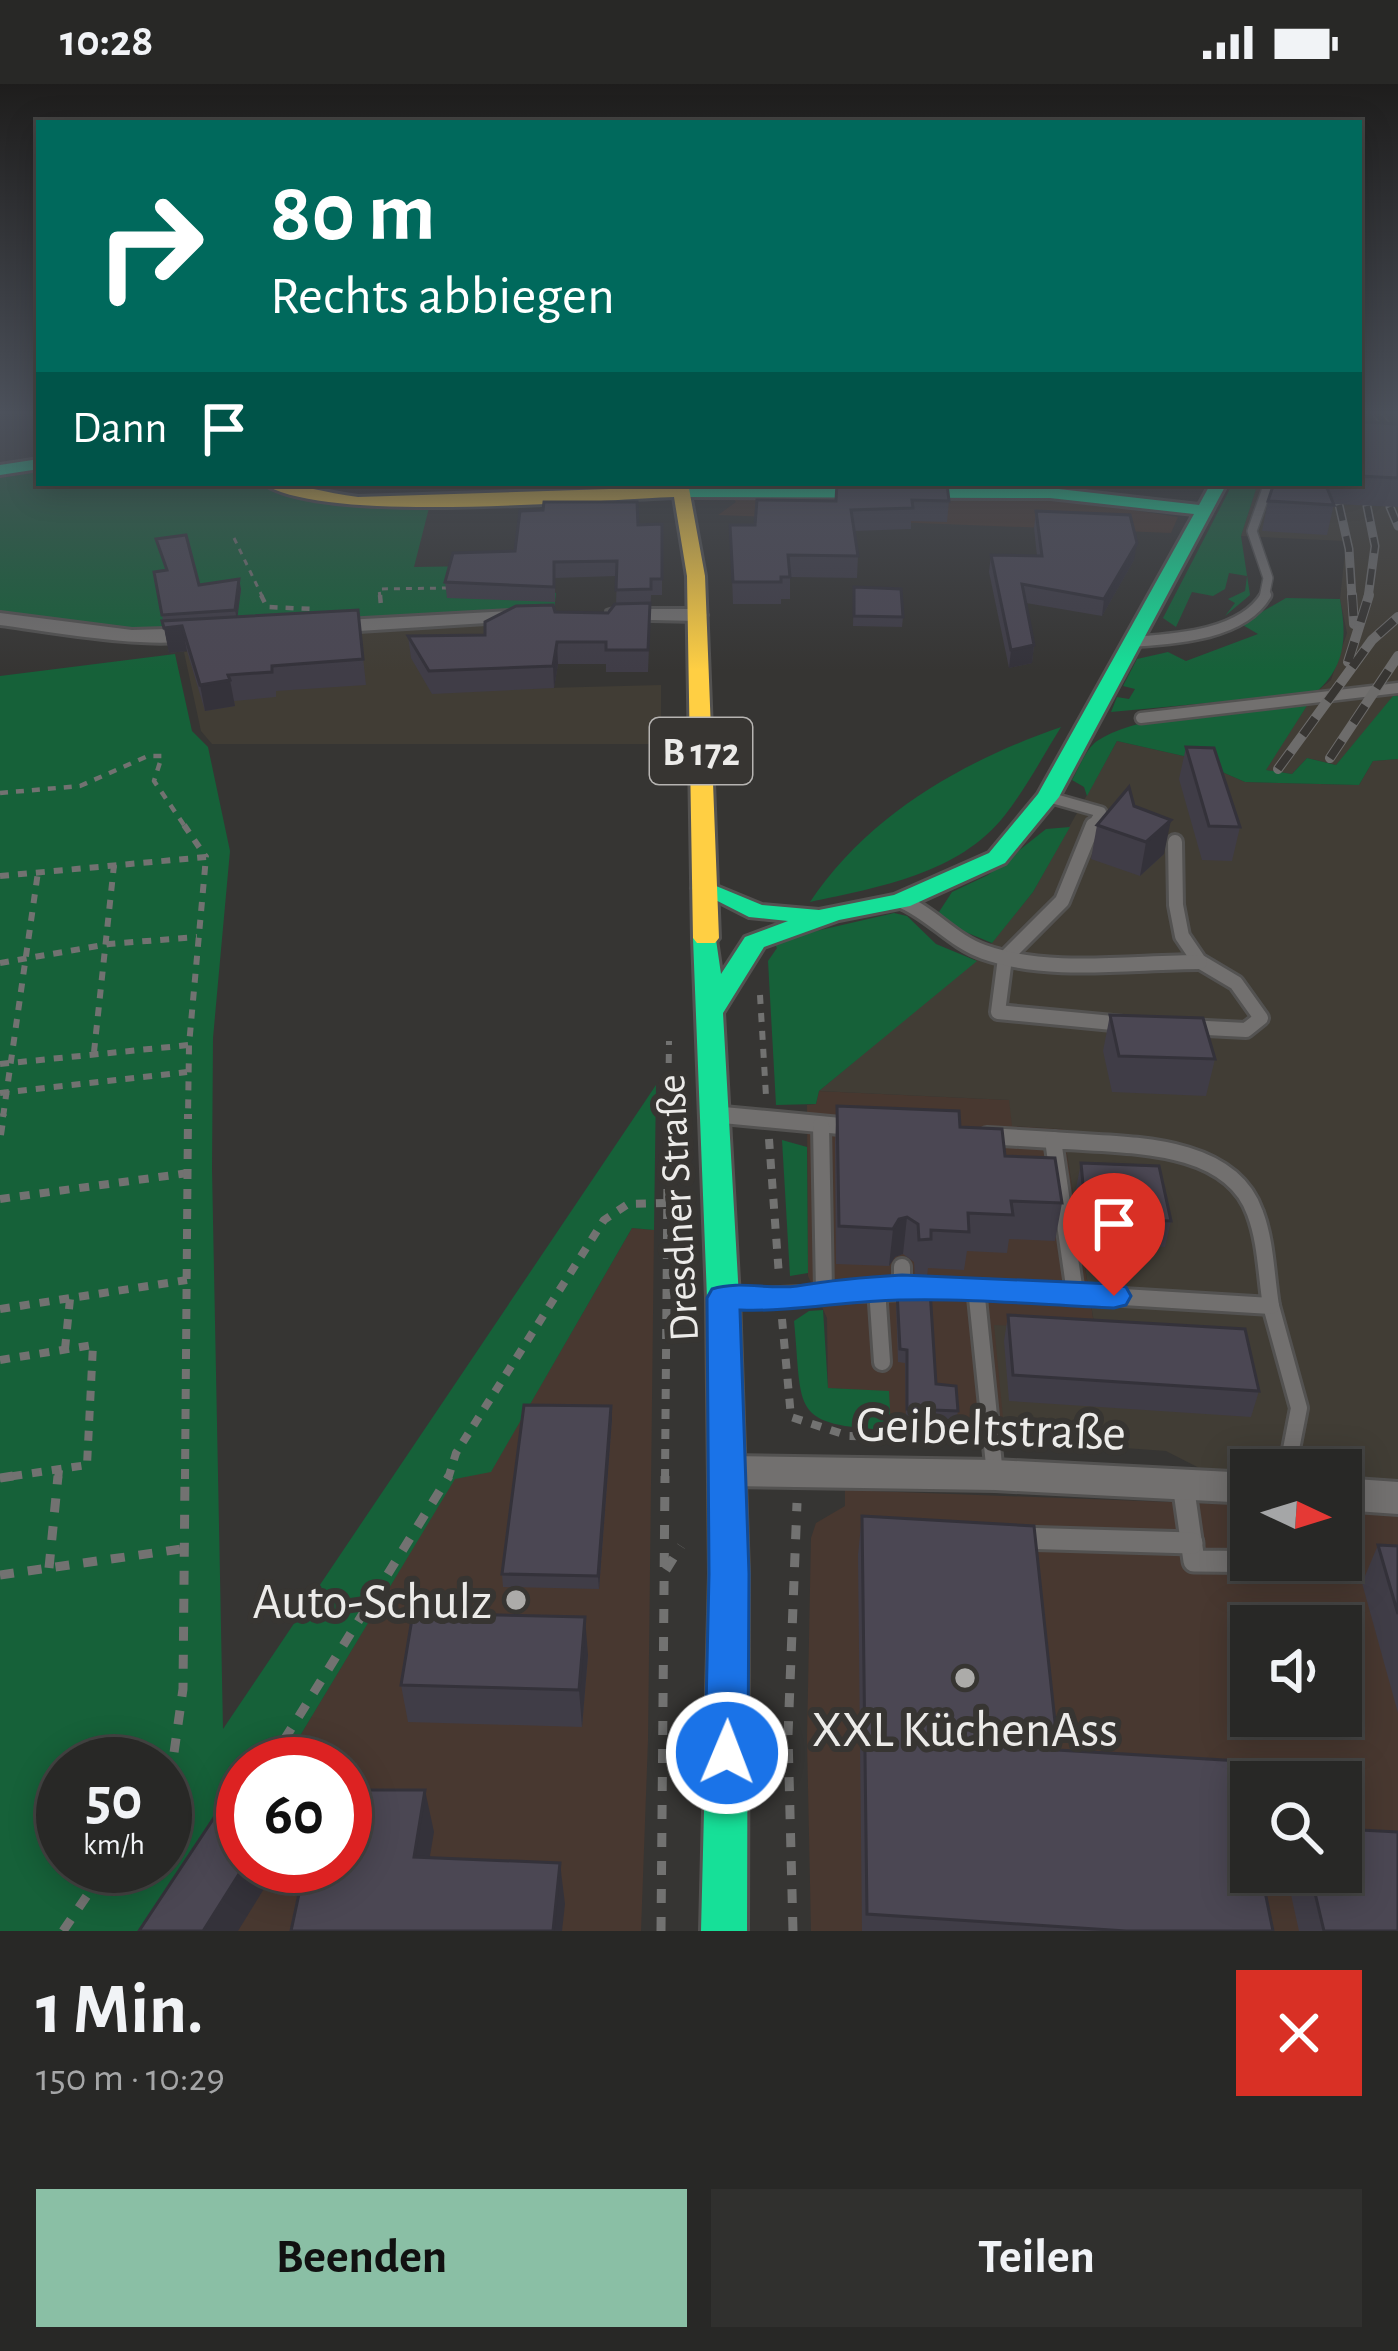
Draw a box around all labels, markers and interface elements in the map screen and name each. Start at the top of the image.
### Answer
text: 10:28 [60,19,153,64]
icon: right [72,168,228,324]
text: 80 m [270,172,436,256]
text: Rechts abbiegen [270,270,615,324]
icon: arrive [191,396,257,462]
text: Dann [72,406,167,451]
road number: B 172 [650,718,752,784]
street label: Dresdner Straße [650,1073,706,1342]
pin [1063,1173,1165,1296]
icon: arrive [1081,1191,1147,1257]
street label: Geibeltstraße [855,1399,1127,1460]
north arrow [1230,1449,1362,1581]
map controls [1230,1449,1362,1893]
place label: Auto-Schulz [252,1577,492,1628]
marker: Auto-Schulz [503,1587,529,1613]
button: sound [1230,1605,1362,1737]
marker: XXL KüchenAss [952,1665,978,1691]
position arrow [664,1690,790,1816]
place label: XXL KüchenAss [812,1705,1118,1756]
speed limit sign: 60 [216,1737,372,1893]
button: search [1230,1761,1362,1893]
text: 50 [85,1770,143,1830]
text: km/h [83,1830,145,1860]
button: close [1236,1970,1362,2096]
text: 1 Min. [36,1974,204,2046]
text: 150 m · 10:29 [36,2059,225,2098]
button: Beenden [36,2189,687,2327]
button: Teilen [711,2189,1362,2327]

